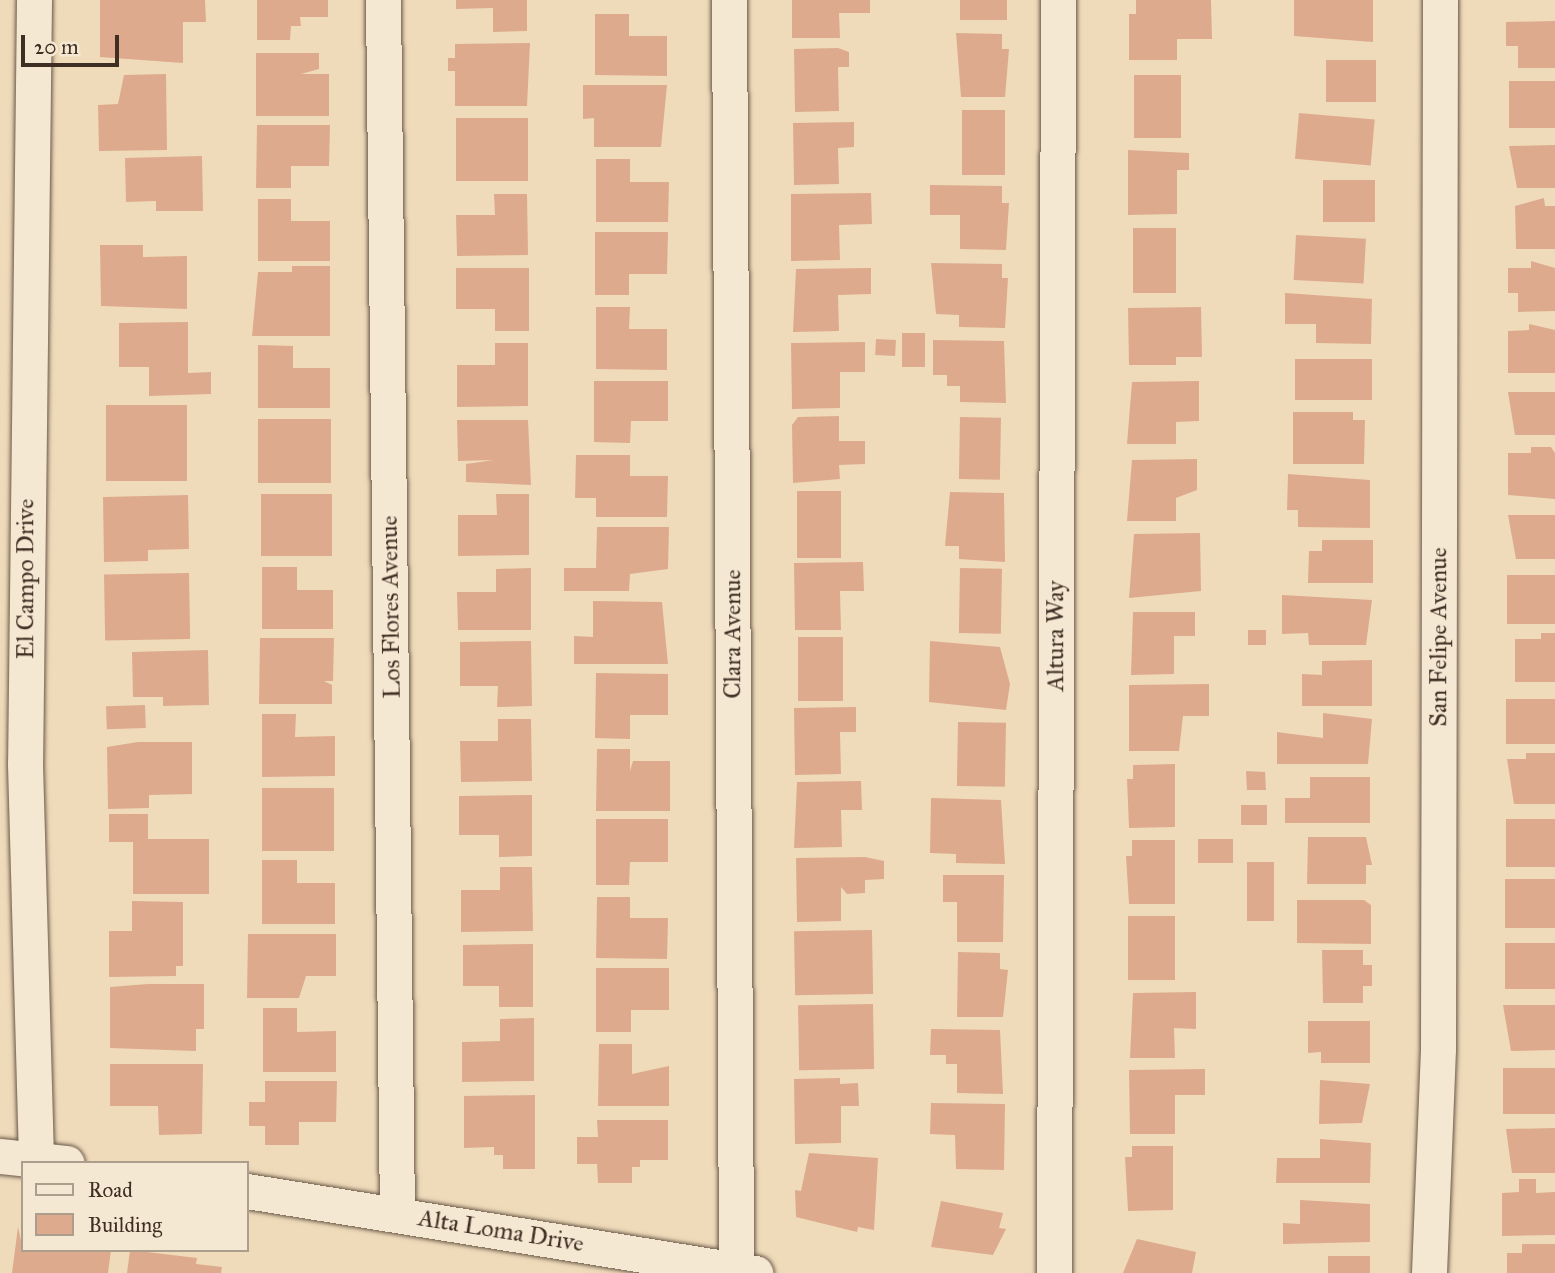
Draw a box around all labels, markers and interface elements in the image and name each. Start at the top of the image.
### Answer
scale bar [24,21,122,65]
text: 20 m [34,34,79,60]
street label: El Campo Drive [12,499,40,659]
street label: Los Flores Avenue [375,515,407,699]
street label: San Felipe Avenue [1425,547,1453,727]
street label: Clara Avenue [719,569,747,699]
street label: Altura Way [1042,581,1070,691]
legend [21,1161,248,1252]
text: Road [88,1177,133,1203]
street label: Alta Loma Drive [416,1204,586,1258]
text: Building [88,1212,162,1238]

